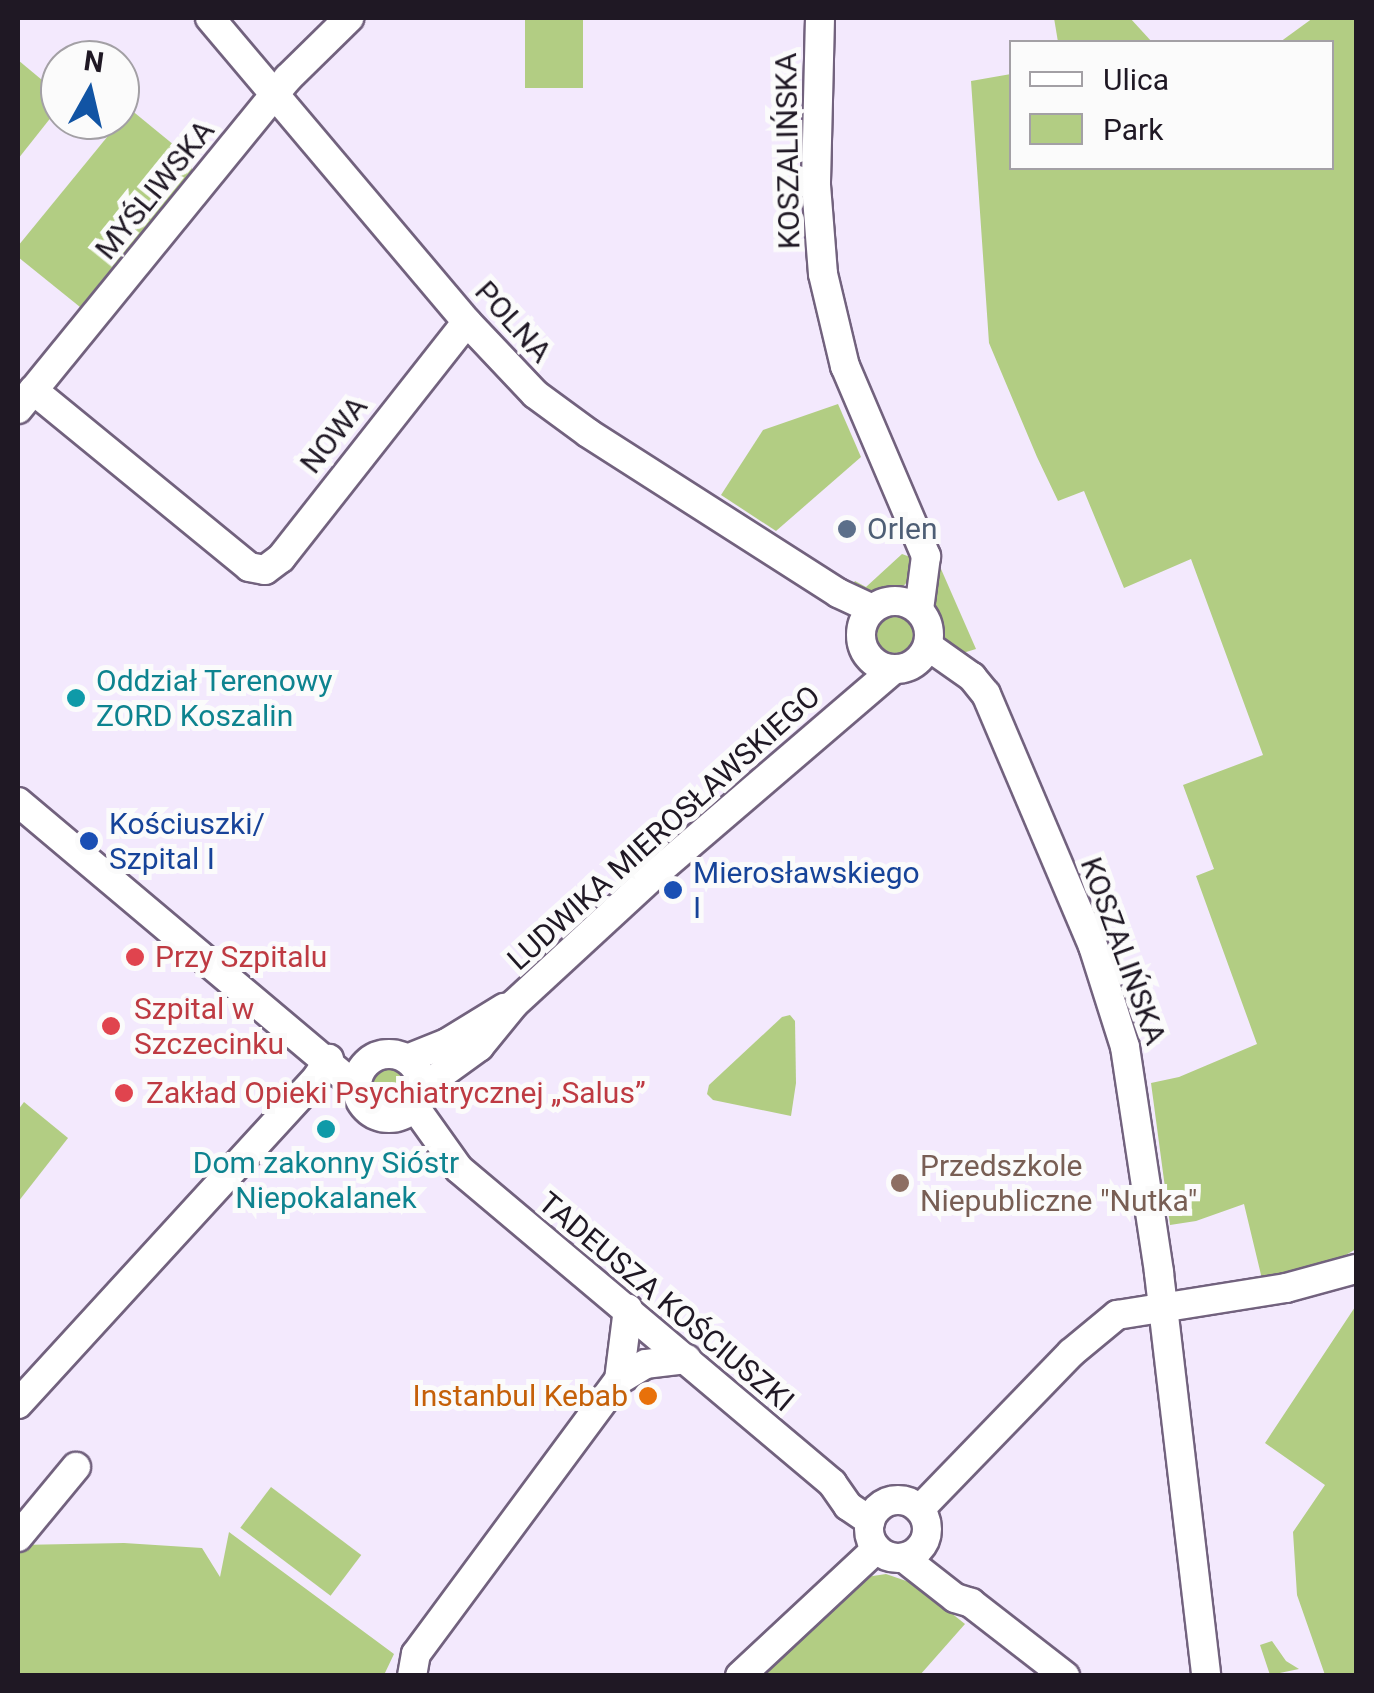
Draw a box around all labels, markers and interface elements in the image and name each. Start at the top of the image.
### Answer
north arrow [40,40,140,140]
legend [1009,40,1334,170]
text: N [82,44,106,79]
street label: KOSZALIŃSKA [768,52,808,250]
text: Ulica [1103,62,1169,97]
text: Park [1103,112,1163,147]
street label: MYŚLIWSKA [88,113,222,267]
street label: POLNA [467,274,559,370]
street label: NOWA [293,389,375,481]
place label: Orlen [867,511,938,547]
marker: Orlen [836,518,858,540]
place label: Oddział Terenowy ZORD Koszalin [96,663,333,734]
street label: LUDWIKA MIEROSŁAWSKIEGO [500,678,828,978]
marker: Oddział Terenowy ZORD Koszalin [65,687,87,709]
place label: Kościuszki/ Szpital I [109,806,265,876]
marker: Kościuszki/ Szpital I [78,830,100,852]
street label: KOSZALIŃSKA [1072,853,1174,1049]
place label: Mierosławskiego I [693,855,920,926]
marker: Mierosławskiego I [662,879,684,901]
place label: Przy Szpitalu [155,939,327,975]
marker: Przy Szpitalu [124,946,146,968]
place label: Szpital w Szczecinku [134,991,284,1062]
marker: Szpital w Szczecinku [98,1013,124,1039]
place label: Zakład Opieki Psychiatrycznej „Salus” [146,1075,646,1111]
marker: Zakład Opieki Psychiatrycznej „Salus” [111,1080,137,1106]
marker: Dom zakonny Sióstr Niepokalanek [315,1118,337,1140]
place label: Dom zakonny Sióstr Niepokalanek [193,1145,459,1216]
place label: Przedszkole Niepubliczne "Nutka" [920,1148,1197,1218]
marker: Przedszkole Niepubliczne "Nutka" [889,1172,911,1194]
street label: TADEUSZA KOŚCIUSZKI [531,1185,801,1419]
place label: Instanbul Kebab [413,1378,628,1414]
marker: Instanbul Kebab [637,1385,659,1407]

